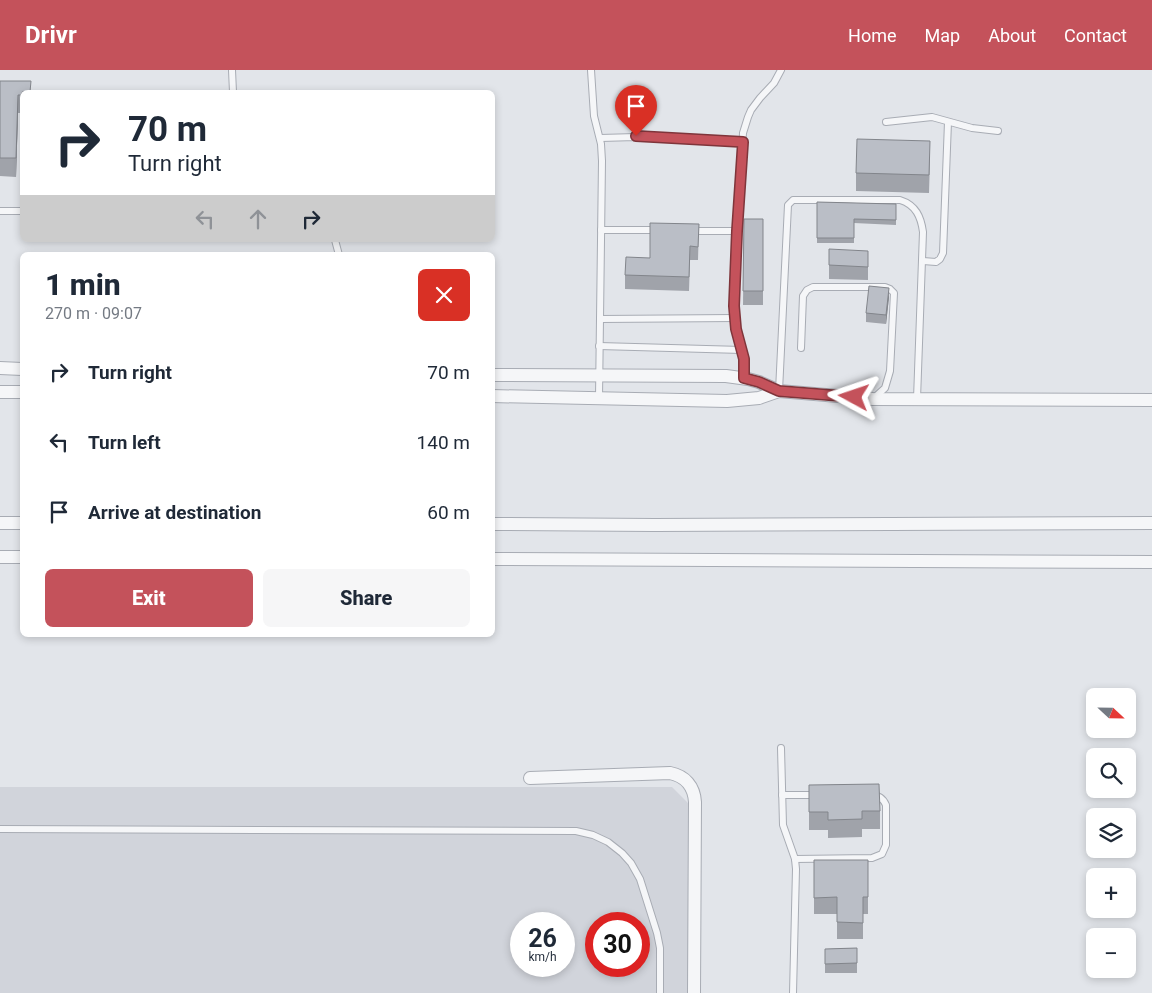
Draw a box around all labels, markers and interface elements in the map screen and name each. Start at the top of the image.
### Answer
text: Drivr [25,21,77,49]
text: Home [848,25,897,46]
text: Map [925,25,960,46]
text: About [988,25,1036,46]
text: Contact [1064,25,1127,46]
pin [615,85,657,136]
icon: arrive [622,92,650,120]
text: 70 m [128,109,207,150]
icon: right [45,110,110,175]
text: Turn right [128,151,222,176]
icon: left [191,205,219,233]
icon: ahead [244,205,272,233]
icon: right [297,205,325,233]
text: 1 min [45,267,121,302]
button: close [418,269,470,321]
text: 270 m · 09:07 [45,304,142,323]
icon: right [45,358,73,386]
text: Turn right [88,361,172,384]
text: 70 m [427,361,470,384]
position arrow [827,370,879,422]
icon: left [45,428,73,456]
text: Turn left [88,431,161,454]
text: 140 m [417,431,470,454]
icon: arrive [45,498,73,526]
text: Arrive at destination [88,501,261,524]
text: 60 m [427,501,470,524]
button: Exit [45,569,253,627]
button: Share [263,569,470,627]
north arrow [1086,688,1136,738]
map controls [1086,688,1136,978]
button: search [1086,748,1136,798]
button: layers [1086,808,1136,858]
button: + [1086,868,1136,918]
speed limit sign: 30 [585,912,650,977]
text: 26 [528,924,557,953]
button: − [1086,928,1136,978]
text: km/h [528,950,557,964]

